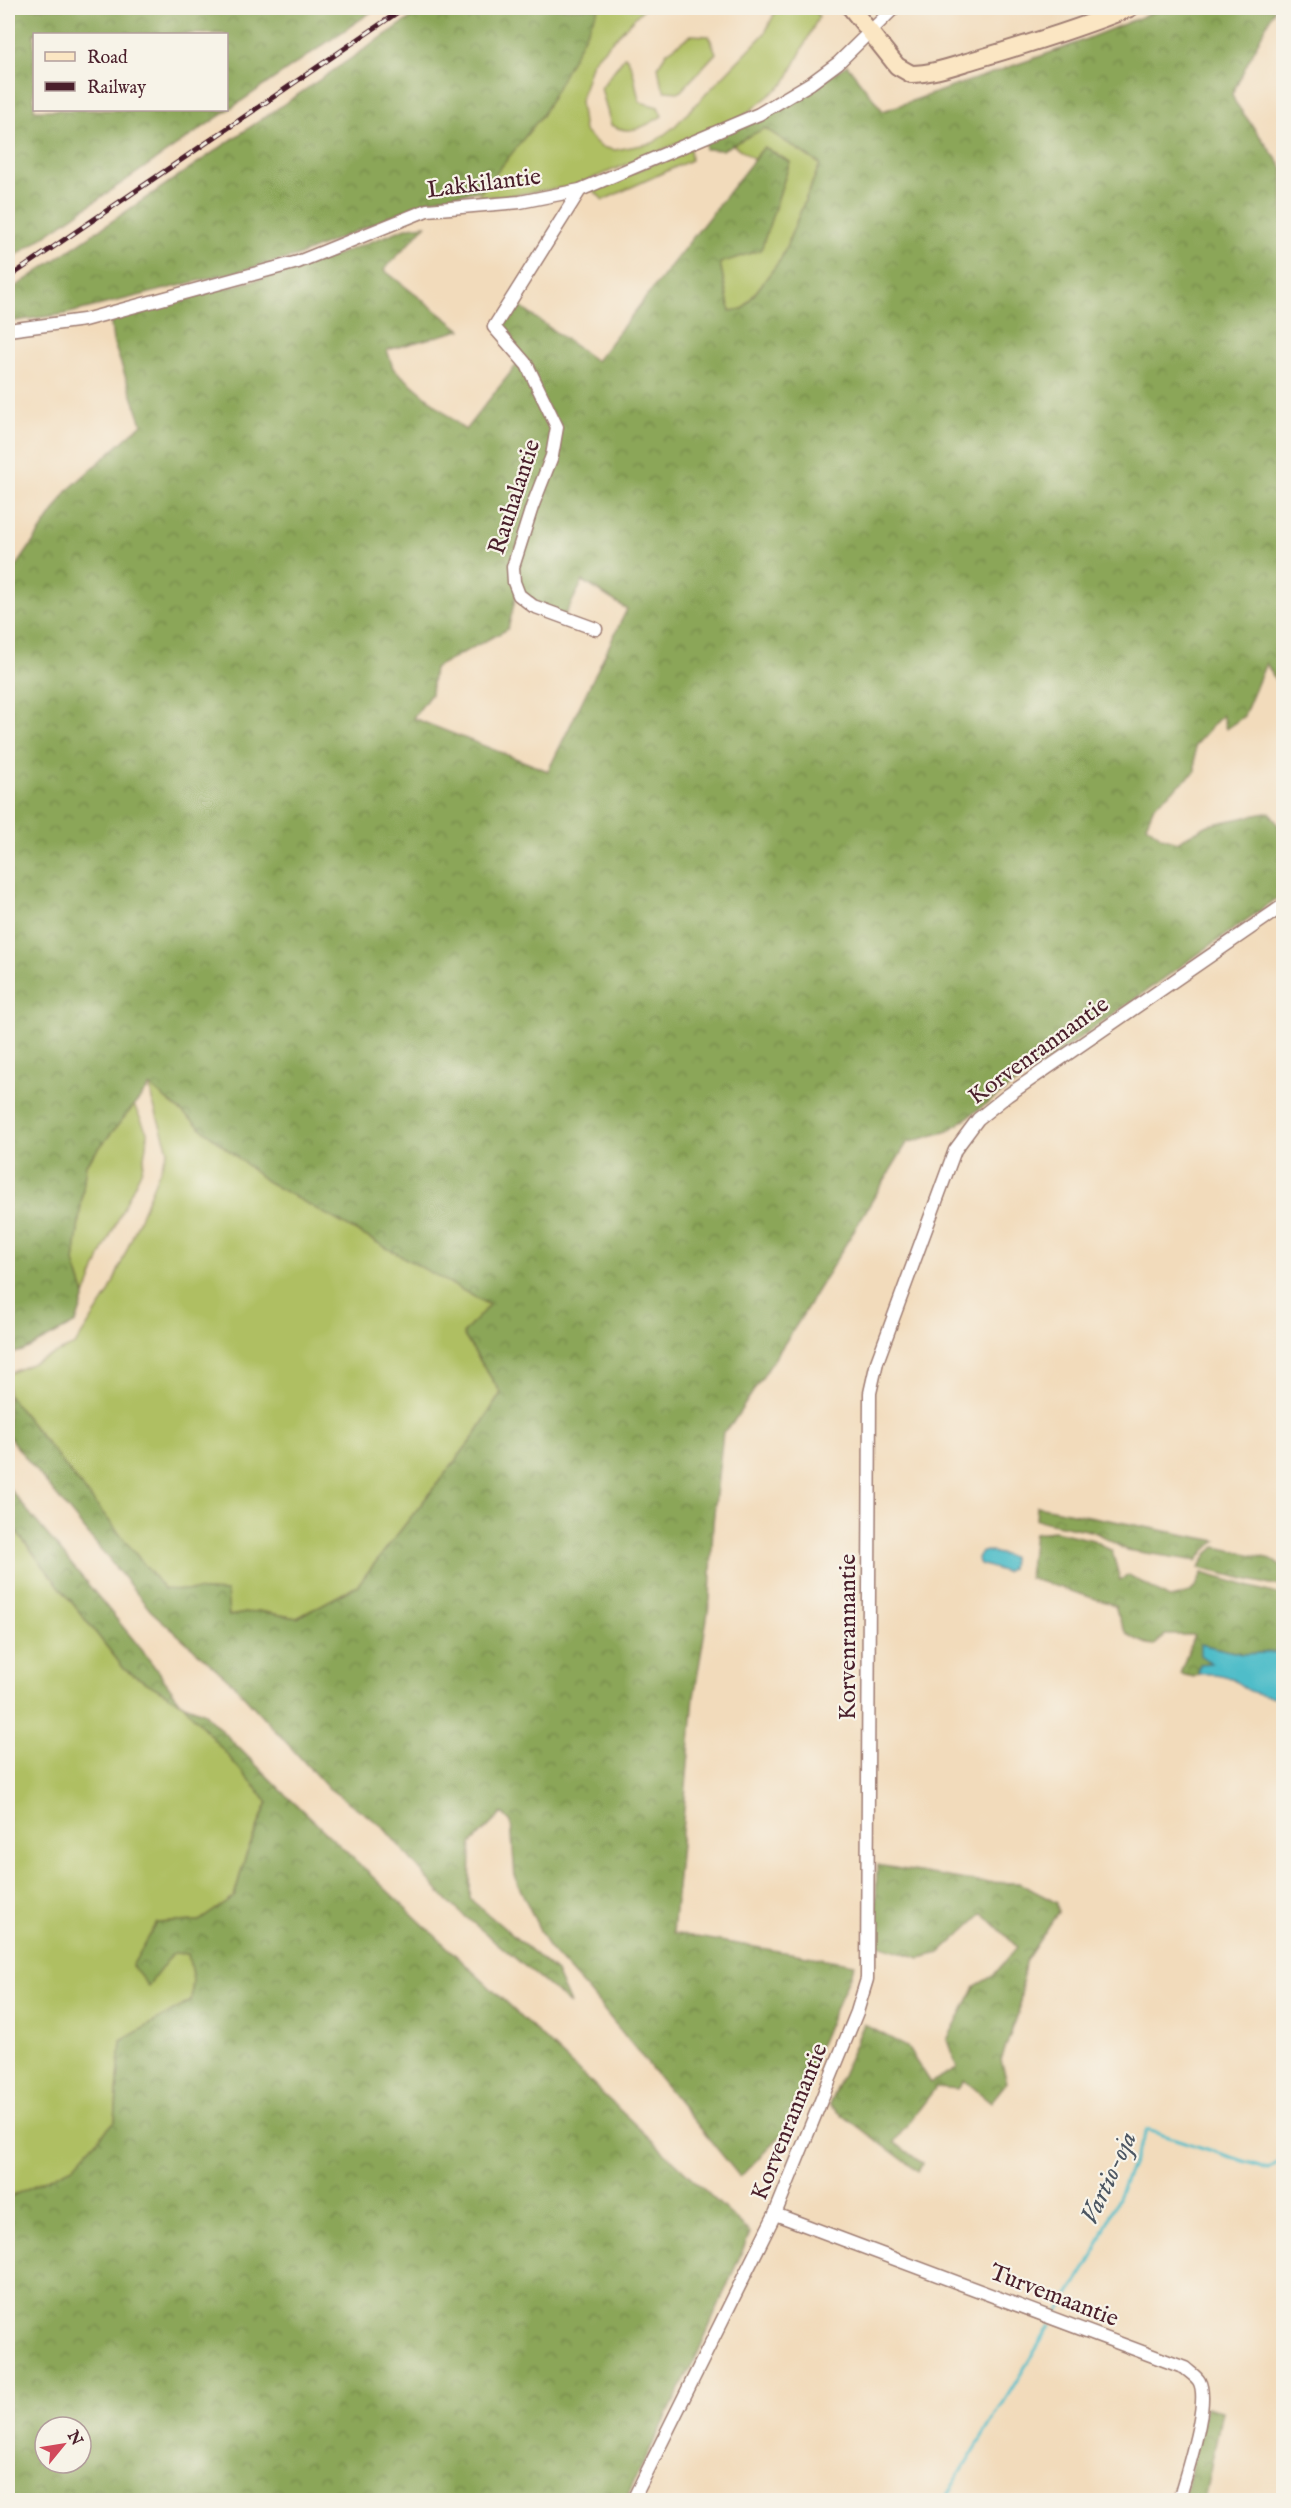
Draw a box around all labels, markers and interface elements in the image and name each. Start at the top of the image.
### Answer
legend [33,33,228,111]
text: Road [87,47,128,70]
text: Railway [87,77,146,100]
street label: Lakkilantie [425,162,543,206]
street label: Rauhalantie [482,435,548,559]
street label: Korvenrannantie [962,989,1116,1113]
street label: Korvenrannantie [833,1554,864,1720]
street label: Korvenrannantie [744,2039,836,2205]
water label: Vartio-oja [1073,2126,1145,2230]
street label: Turvemaantie [985,2257,1123,2335]
north arrow [33,2415,93,2475]
text: N [62,2427,86,2450]

